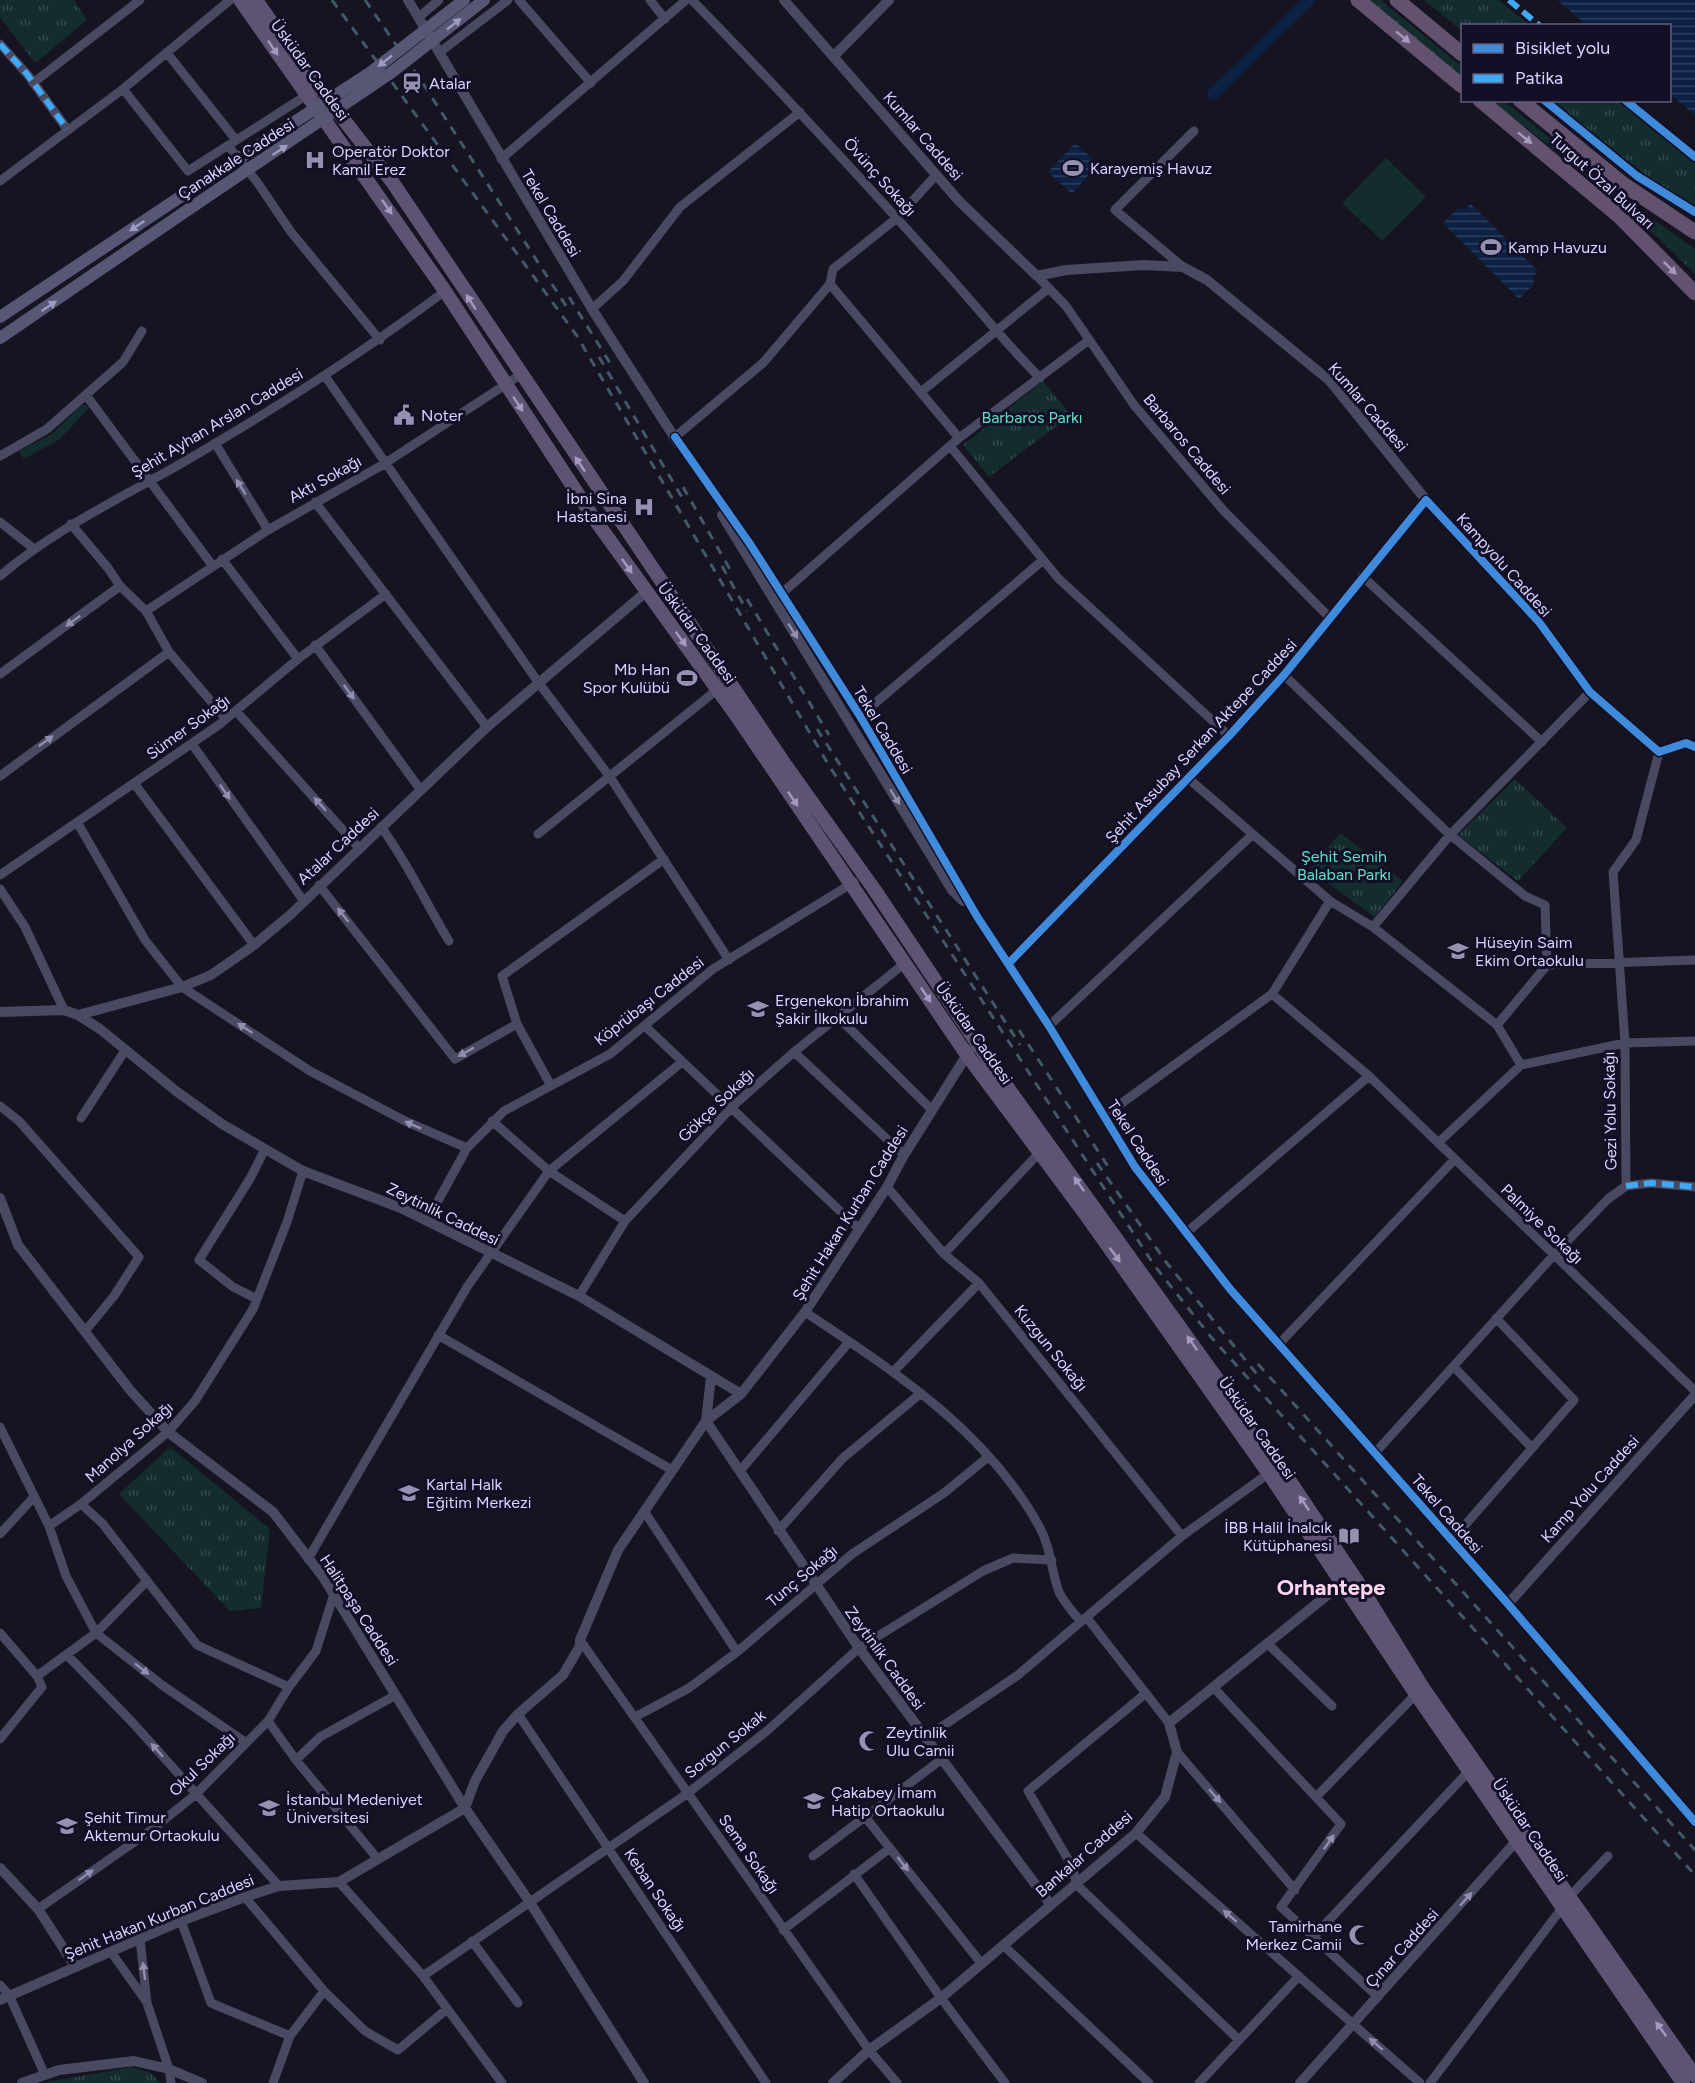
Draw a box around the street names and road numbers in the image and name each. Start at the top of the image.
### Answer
street label: Üsküdar Caddesi [267,16,353,124]
street label: Kumlar Caddesi [879,88,967,184]
street label: Çanakkale Caddesi [174,114,298,204]
street label: Turgut Özal Bulvarı [1546,129,1658,233]
street label: Övünç Sokağı [840,134,920,220]
street label: Tekel Caddesi [517,166,585,260]
street label: Kumlar Caddesi [1324,359,1412,455]
street label: Şehit Ayhan Arslan Caddesi [128,364,306,482]
street label: Barbaros Caddesi [1139,390,1235,498]
street label: Aktı Sokağı [285,451,365,507]
street label: Kampyolu Caddesi [1452,509,1556,621]
street label: Üsküdar Caddesi [654,579,740,687]
street label: Şehit Assubay Serkan Aktepe Caddesi [1101,635,1301,847]
street label: Tekel Caddesi [849,683,917,777]
street label: Sümer Sokağı [143,690,233,764]
street label: Atalar Caddesi [293,803,383,889]
street label: Köprübaşı Caddesi [590,952,708,1050]
street label: Üsküdar Caddesi [932,978,1016,1088]
street label: Gezi Yolu Sokağı [1599,1051,1621,1171]
street label: Gökçe Sokağı [674,1064,758,1146]
street label: Tekel Caddesi [1103,1096,1173,1190]
street label: Şehit Hakan Kurban Caddesi [788,1122,912,1304]
street label: Zeytinlik Caddesi [383,1178,503,1250]
street label: Palmiye Sokağı [1497,1180,1587,1268]
street label: Kuzgun Sokağı [1010,1301,1092,1395]
street label: Üsküdar Caddesi [1215,1373,1299,1483]
street label: Manolya Sokağı [81,1398,177,1486]
street label: Kamp Yolu Caddesi [1537,1432,1643,1546]
street label: Tekel Caddesi [1407,1471,1487,1557]
street label: Tunç Sokağı [763,1541,841,1611]
street label: Halitpaşa Caddesi [316,1551,402,1669]
street label: Zeytinlik Caddesi [841,1603,929,1713]
street label: Sorgun Sokak [681,1706,769,1782]
street label: Okul Sokağı [165,1728,239,1800]
street label: Üsküdar Caddesi [1488,1775,1572,1885]
street label: Bankalar Caddesi [1032,1807,1136,1901]
street label: Sema Sokağı [715,1811,783,1897]
street label: Keban Sokağı [620,1845,690,1935]
street label: Şehit Hakan Kurban Caddesi [61,1870,257,1964]
street label: Çınar Caddesi [1361,1904,1443,1992]

